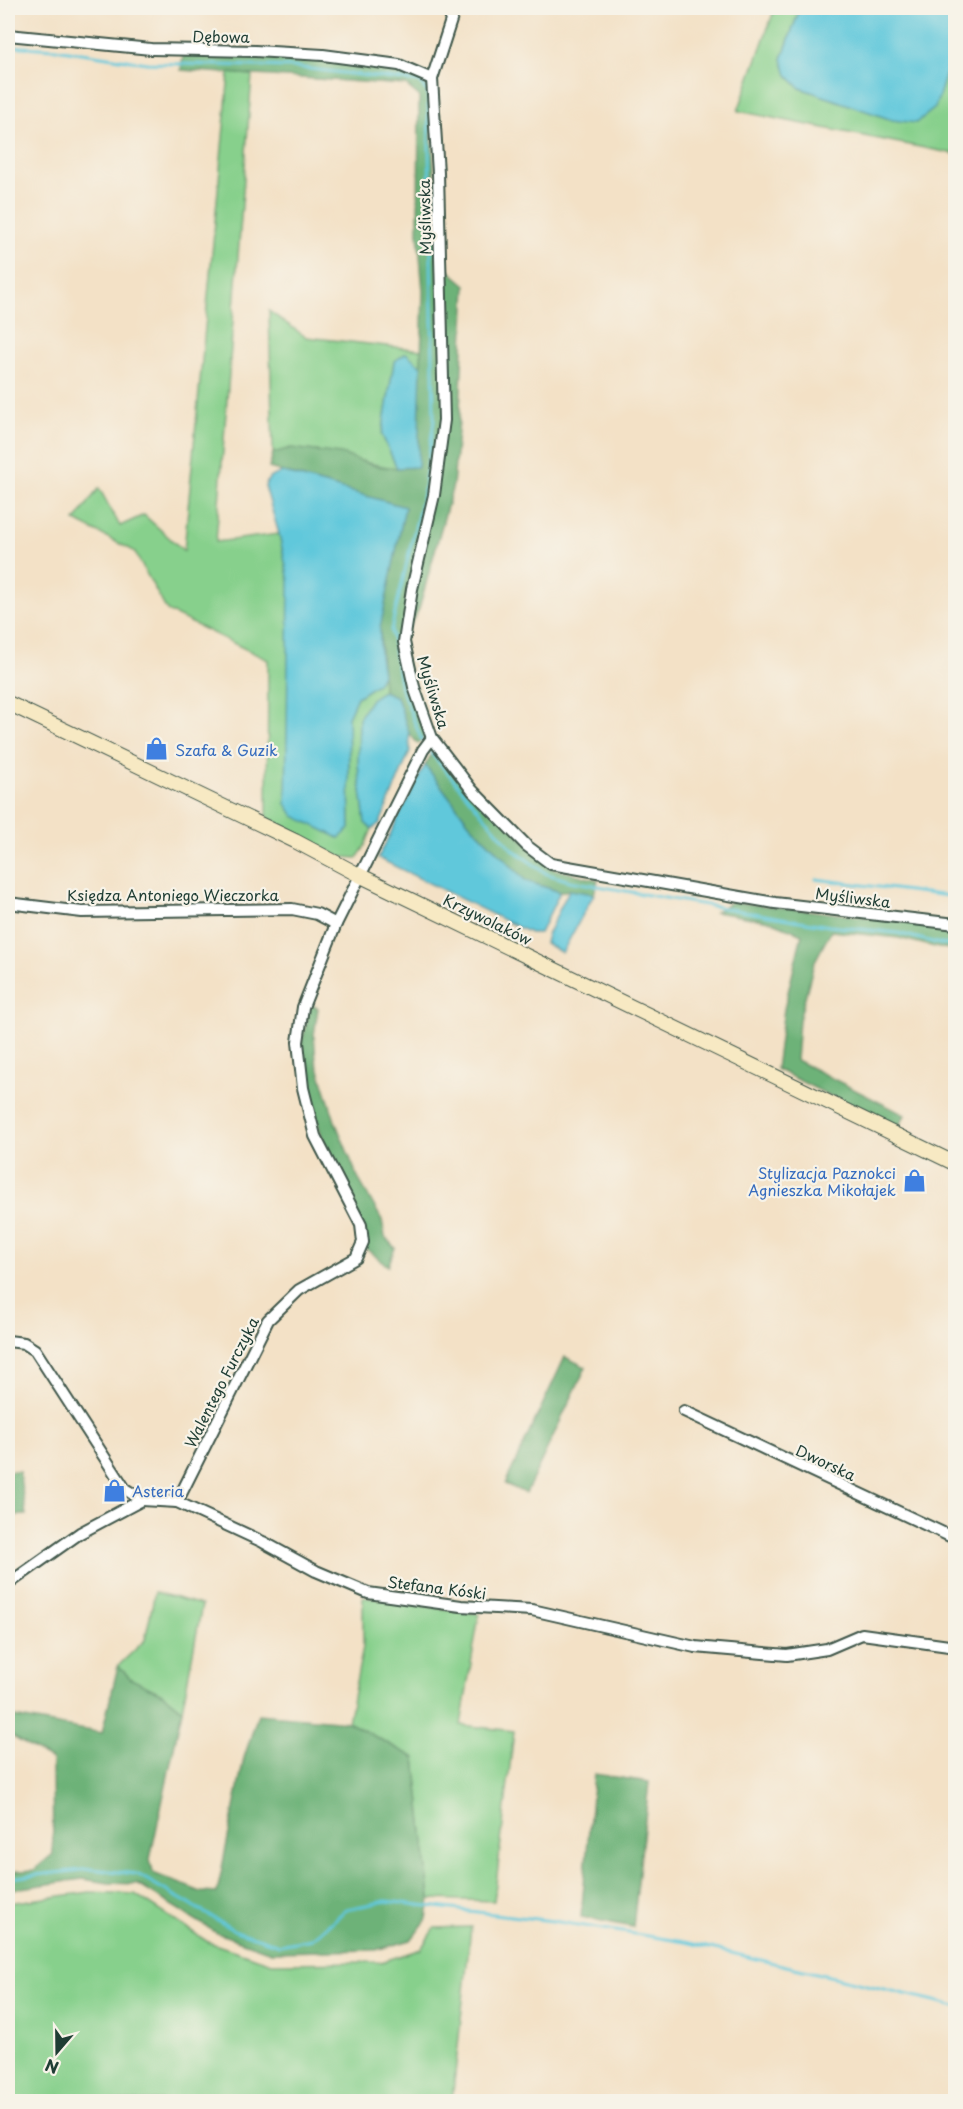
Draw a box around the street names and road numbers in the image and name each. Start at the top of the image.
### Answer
street label: Dębowa [192,24,250,48]
street label: Myśliwska [412,178,436,255]
street label: Myśliwska [412,653,456,732]
street label: Myśliwska [814,881,893,913]
street label: Księdza Antoniego Wieczorka [67,883,280,906]
street label: Krzywolaków [440,888,537,951]
street label: Walentego Furczyka [178,1312,264,1452]
street label: Dworska [792,1438,860,1486]
street label: Stefana Kóski [386,1570,488,1604]

